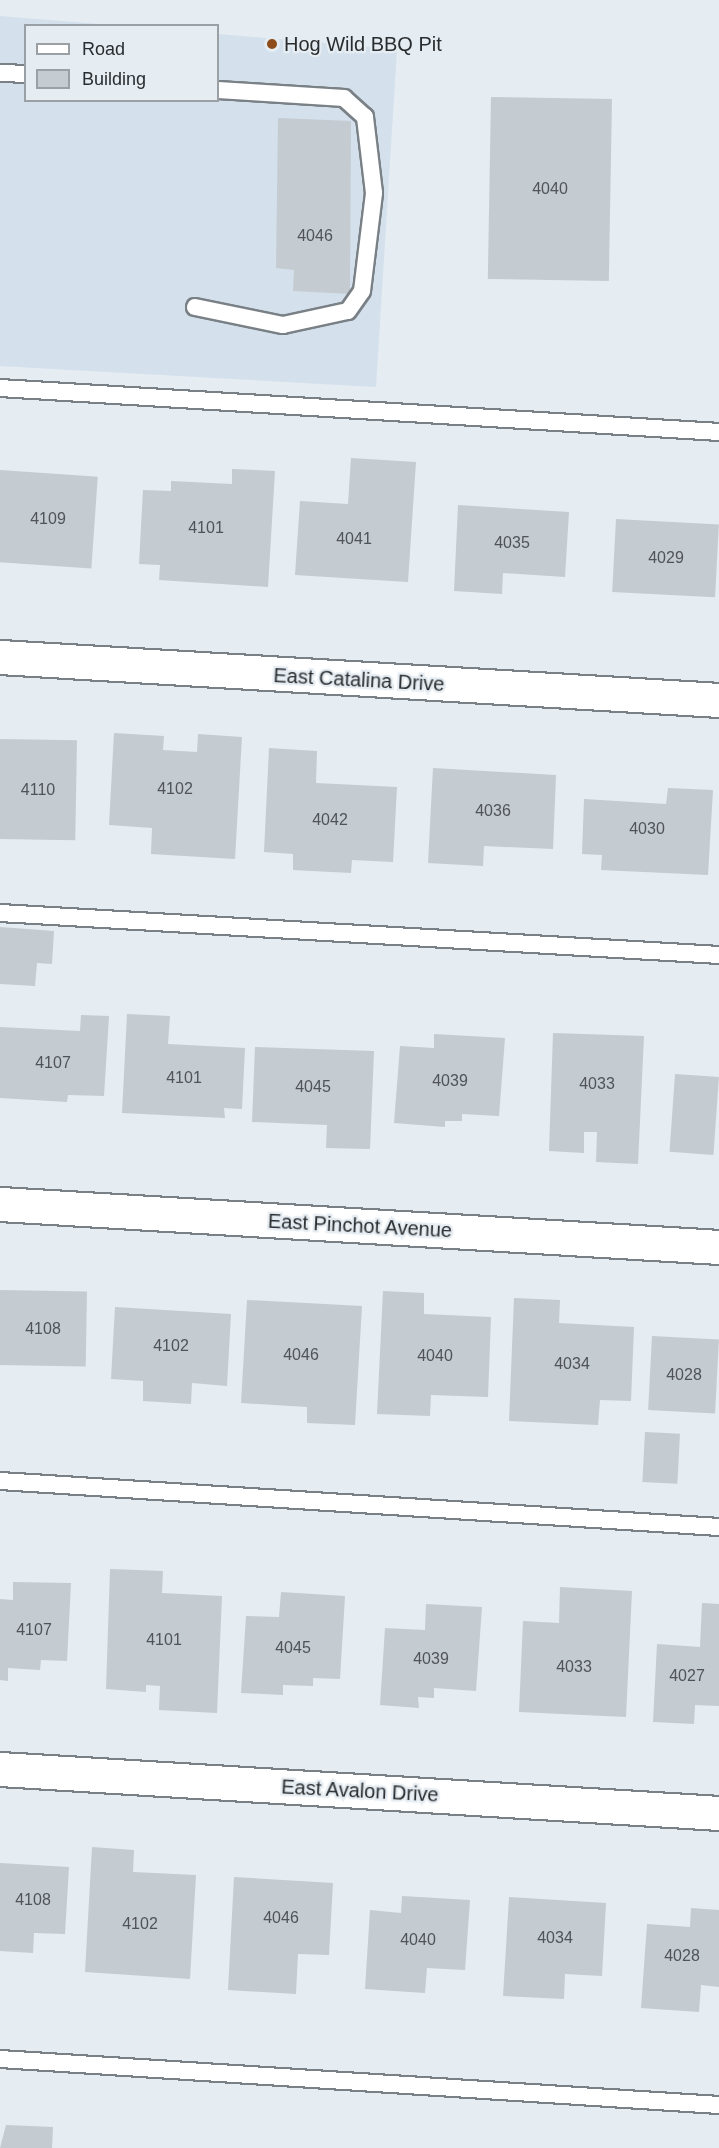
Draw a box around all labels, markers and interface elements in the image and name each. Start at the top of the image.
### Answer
legend [24,24,219,102]
place label: Hog Wild BBQ Pit [284,32,442,56]
marker: Hog Wild BBQ Pit [265,37,279,51]
text: Road [82,39,125,59]
text: Building [82,69,146,89]
house number: 4040 [532,179,568,199]
house number: 4046 [297,226,333,246]
house number: 4109 [30,509,66,529]
house number: 4101 [188,518,224,538]
house number: 4041 [336,529,372,549]
house number: 4035 [494,533,530,553]
house number: 4029 [648,548,684,568]
street label: East Catalina Drive [273,664,445,696]
house number: 4102 [157,779,193,799]
house number: 4110 [21,780,55,800]
house number: 4036 [475,801,511,821]
house number: 4042 [312,810,348,830]
house number: 4030 [629,819,665,839]
house number: 4107 [35,1053,71,1073]
house number: 4101 [166,1068,202,1088]
house number: 4039 [432,1071,468,1091]
house number: 4033 [579,1074,615,1094]
house number: 4045 [295,1077,331,1097]
street label: East Pinchot Avenue [267,1209,453,1243]
house number: 4108 [25,1319,61,1339]
house number: 4102 [153,1336,189,1356]
house number: 4046 [283,1345,319,1365]
house number: 4040 [417,1346,453,1366]
house number: 4034 [554,1354,590,1374]
house number: 4028 [666,1365,702,1385]
house number: 4107 [16,1620,52,1640]
house number: 4101 [146,1630,182,1650]
house number: 4045 [275,1638,311,1658]
house number: 4039 [413,1649,449,1669]
house number: 4033 [556,1657,592,1677]
house number: 4027 [669,1666,705,1686]
street label: East Avalon Drive [280,1775,440,1807]
house number: 4108 [15,1890,51,1910]
house number: 4046 [263,1908,299,1928]
house number: 4102 [122,1914,158,1934]
house number: 4034 [537,1928,573,1948]
house number: 4040 [400,1930,436,1950]
house number: 4028 [664,1946,700,1966]

